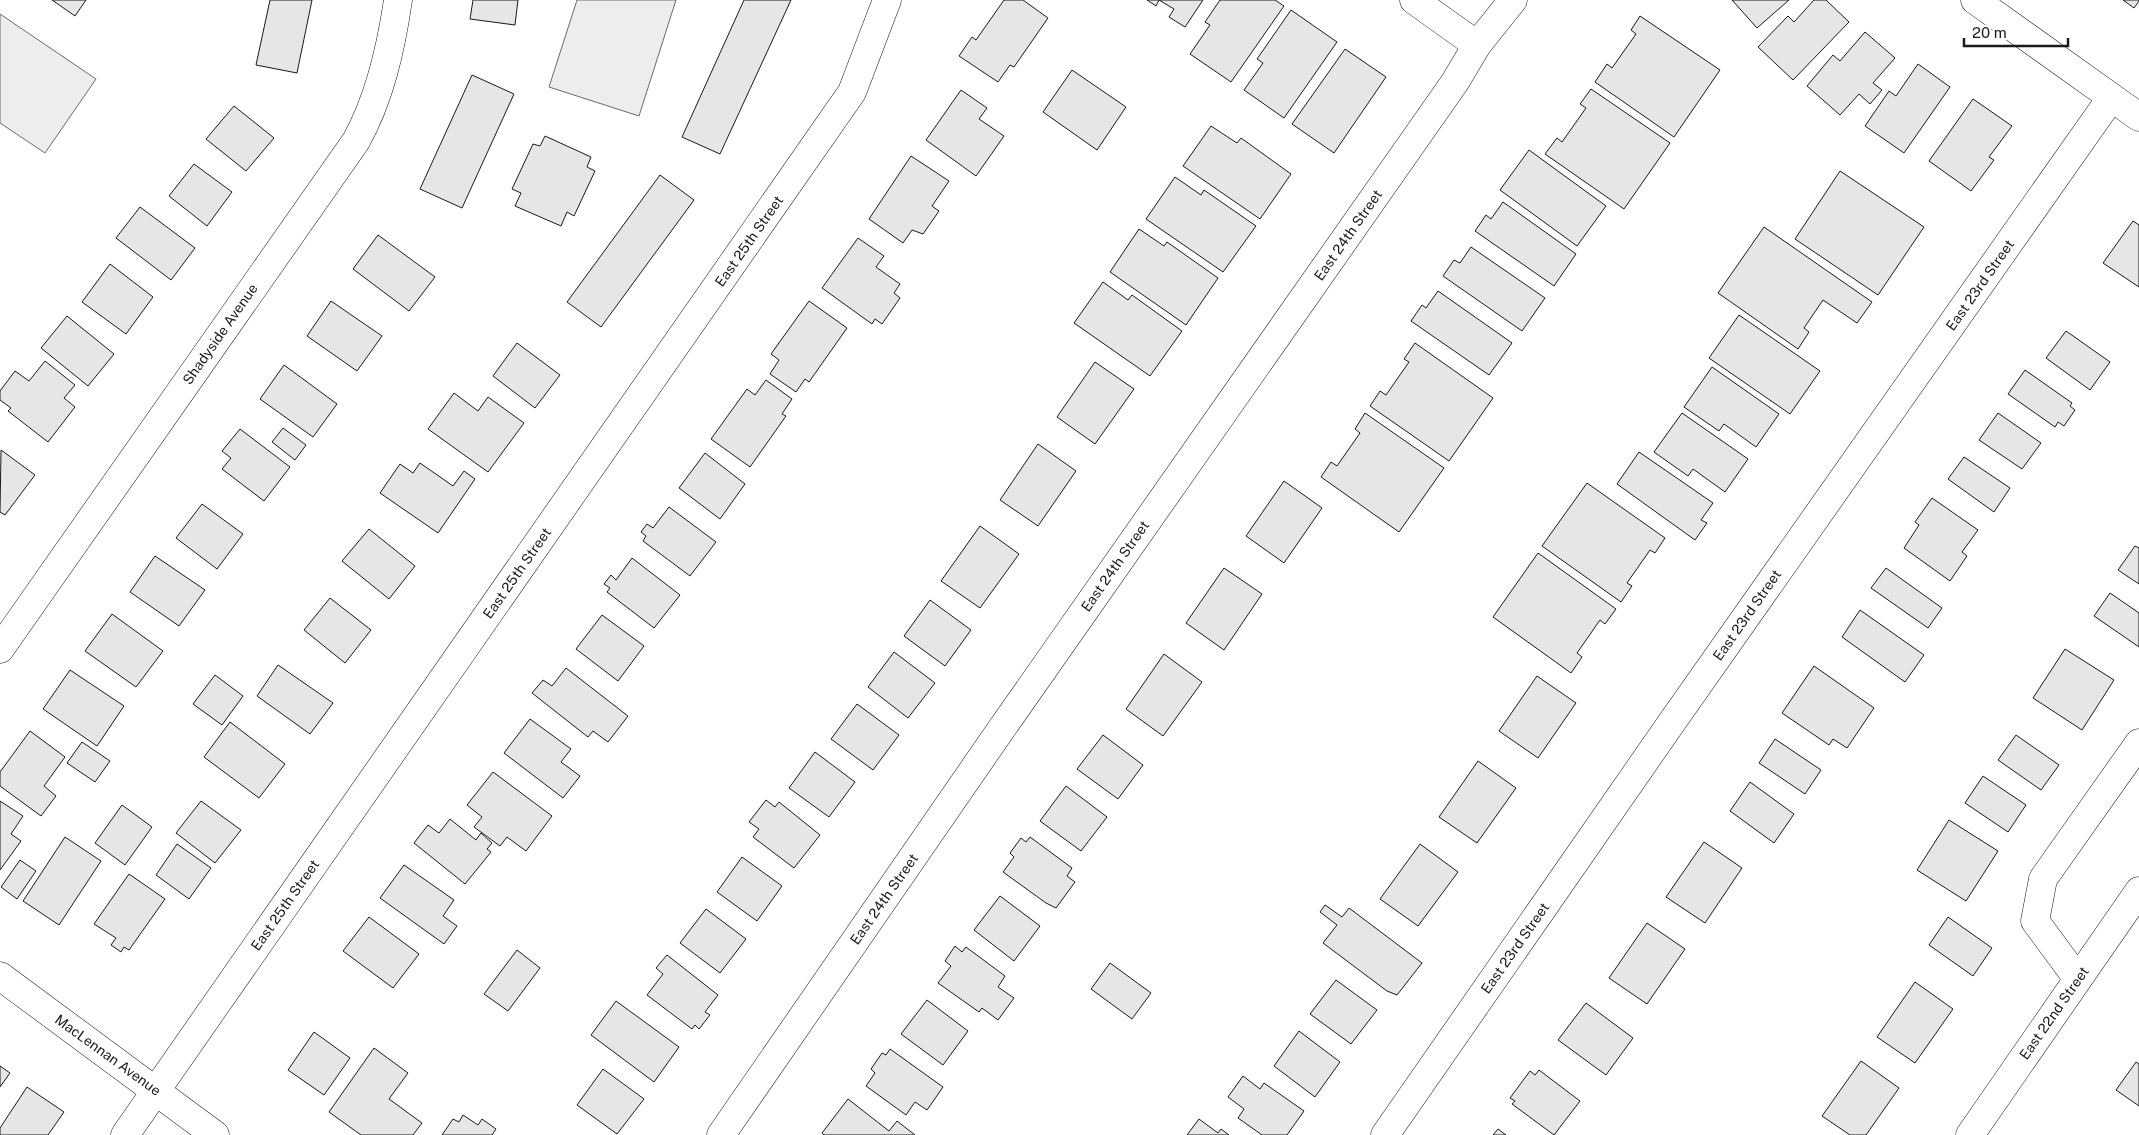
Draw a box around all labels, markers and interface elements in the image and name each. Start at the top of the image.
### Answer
scale bar [1964,15,2068,47]
text: 20 m [1972,24,2007,41]
street label: East 24th Street [1311,187,1385,283]
street label: East 25th Street [712,193,786,289]
street label: East 23rd Street [1943,236,2017,334]
street label: Shadyside Avenue [179,281,261,387]
street label: East 24th Street [1078,518,1152,614]
street label: East 25th Street [480,525,554,621]
street label: East 23rd Street [1710,566,1784,664]
street label: East 24th Street [847,851,921,947]
street label: East 25th Street [248,857,322,953]
street label: East 23rd Street [1478,899,1552,997]
street label: East 22nd Street [2016,964,2092,1062]
street label: MacLennan Avenue [52,1011,164,1099]

